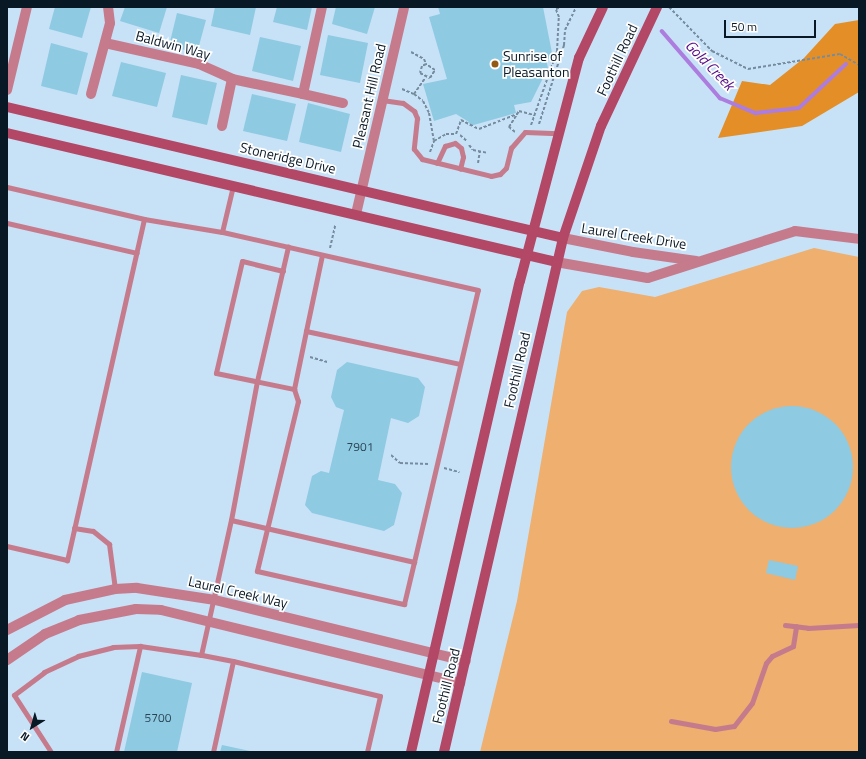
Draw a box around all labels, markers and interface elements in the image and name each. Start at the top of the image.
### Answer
scale bar [726,12,818,38]
text: 50 m [731,17,757,36]
street label: Foothill Road [593,21,641,99]
street label: Baldwin Way [134,27,212,63]
water label: Gold Creek [682,36,738,94]
street label: Pleasant Hill Road [349,42,389,150]
place label: Sunrise of Pleasanton [503,48,569,80]
marker: Sunrise of Pleasanton [490,59,500,69]
street label: Stoneridge Drive [239,139,337,177]
street label: Laurel Creek Drive [580,219,688,253]
street label: Foothill Road [500,331,534,409]
house number: 7901 [347,440,373,454]
street label: Laurel Creek Way [187,572,289,612]
street label: Foothill Road [429,647,463,725]
north arrow [12,707,52,747]
house number: 5700 [145,711,171,725]
text: N [17,728,33,745]

